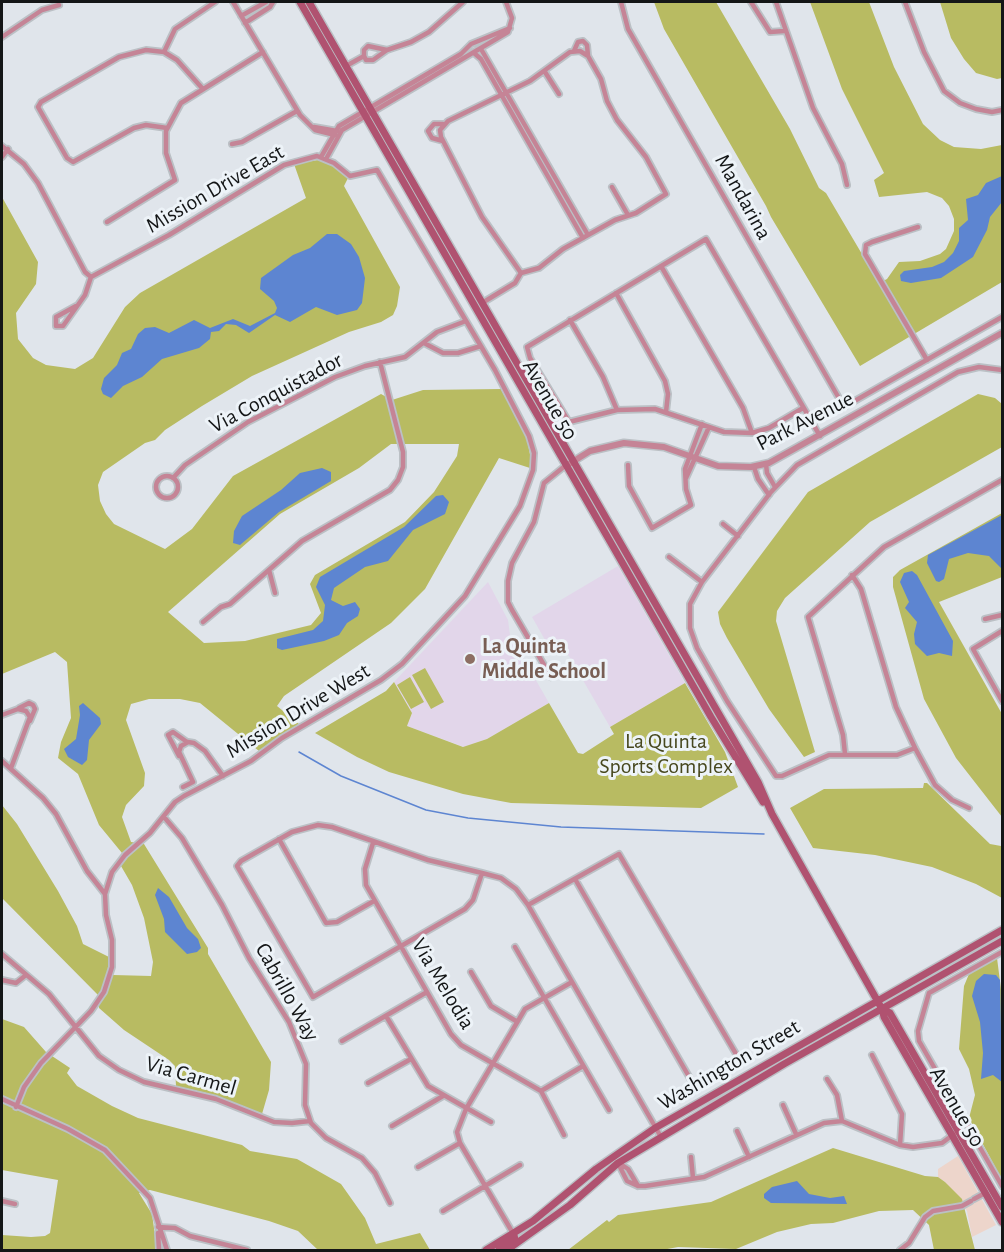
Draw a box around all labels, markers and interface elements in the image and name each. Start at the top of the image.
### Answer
street label: Mission Drive East [141,139,289,239]
street label: Mandarina [709,150,777,244]
street label: Via Conquistador [205,347,347,439]
street label: Avenue 50 [516,355,584,445]
street label: Park Avenue [752,385,858,457]
place label: La Quinta Middle School [482,633,606,684]
marker: La Quinta Middle School [463,652,477,666]
street label: Mission Drive West [221,658,375,764]
park label: La Quinta Sports Complex [599,728,733,780]
street label: Via Melodia [405,934,481,1034]
street label: Cabrillo Way [249,938,325,1046]
street label: Washington Street [653,1014,805,1116]
street label: Via Carmel [143,1050,239,1102]
street label: Avenue 50 [923,1062,991,1152]

